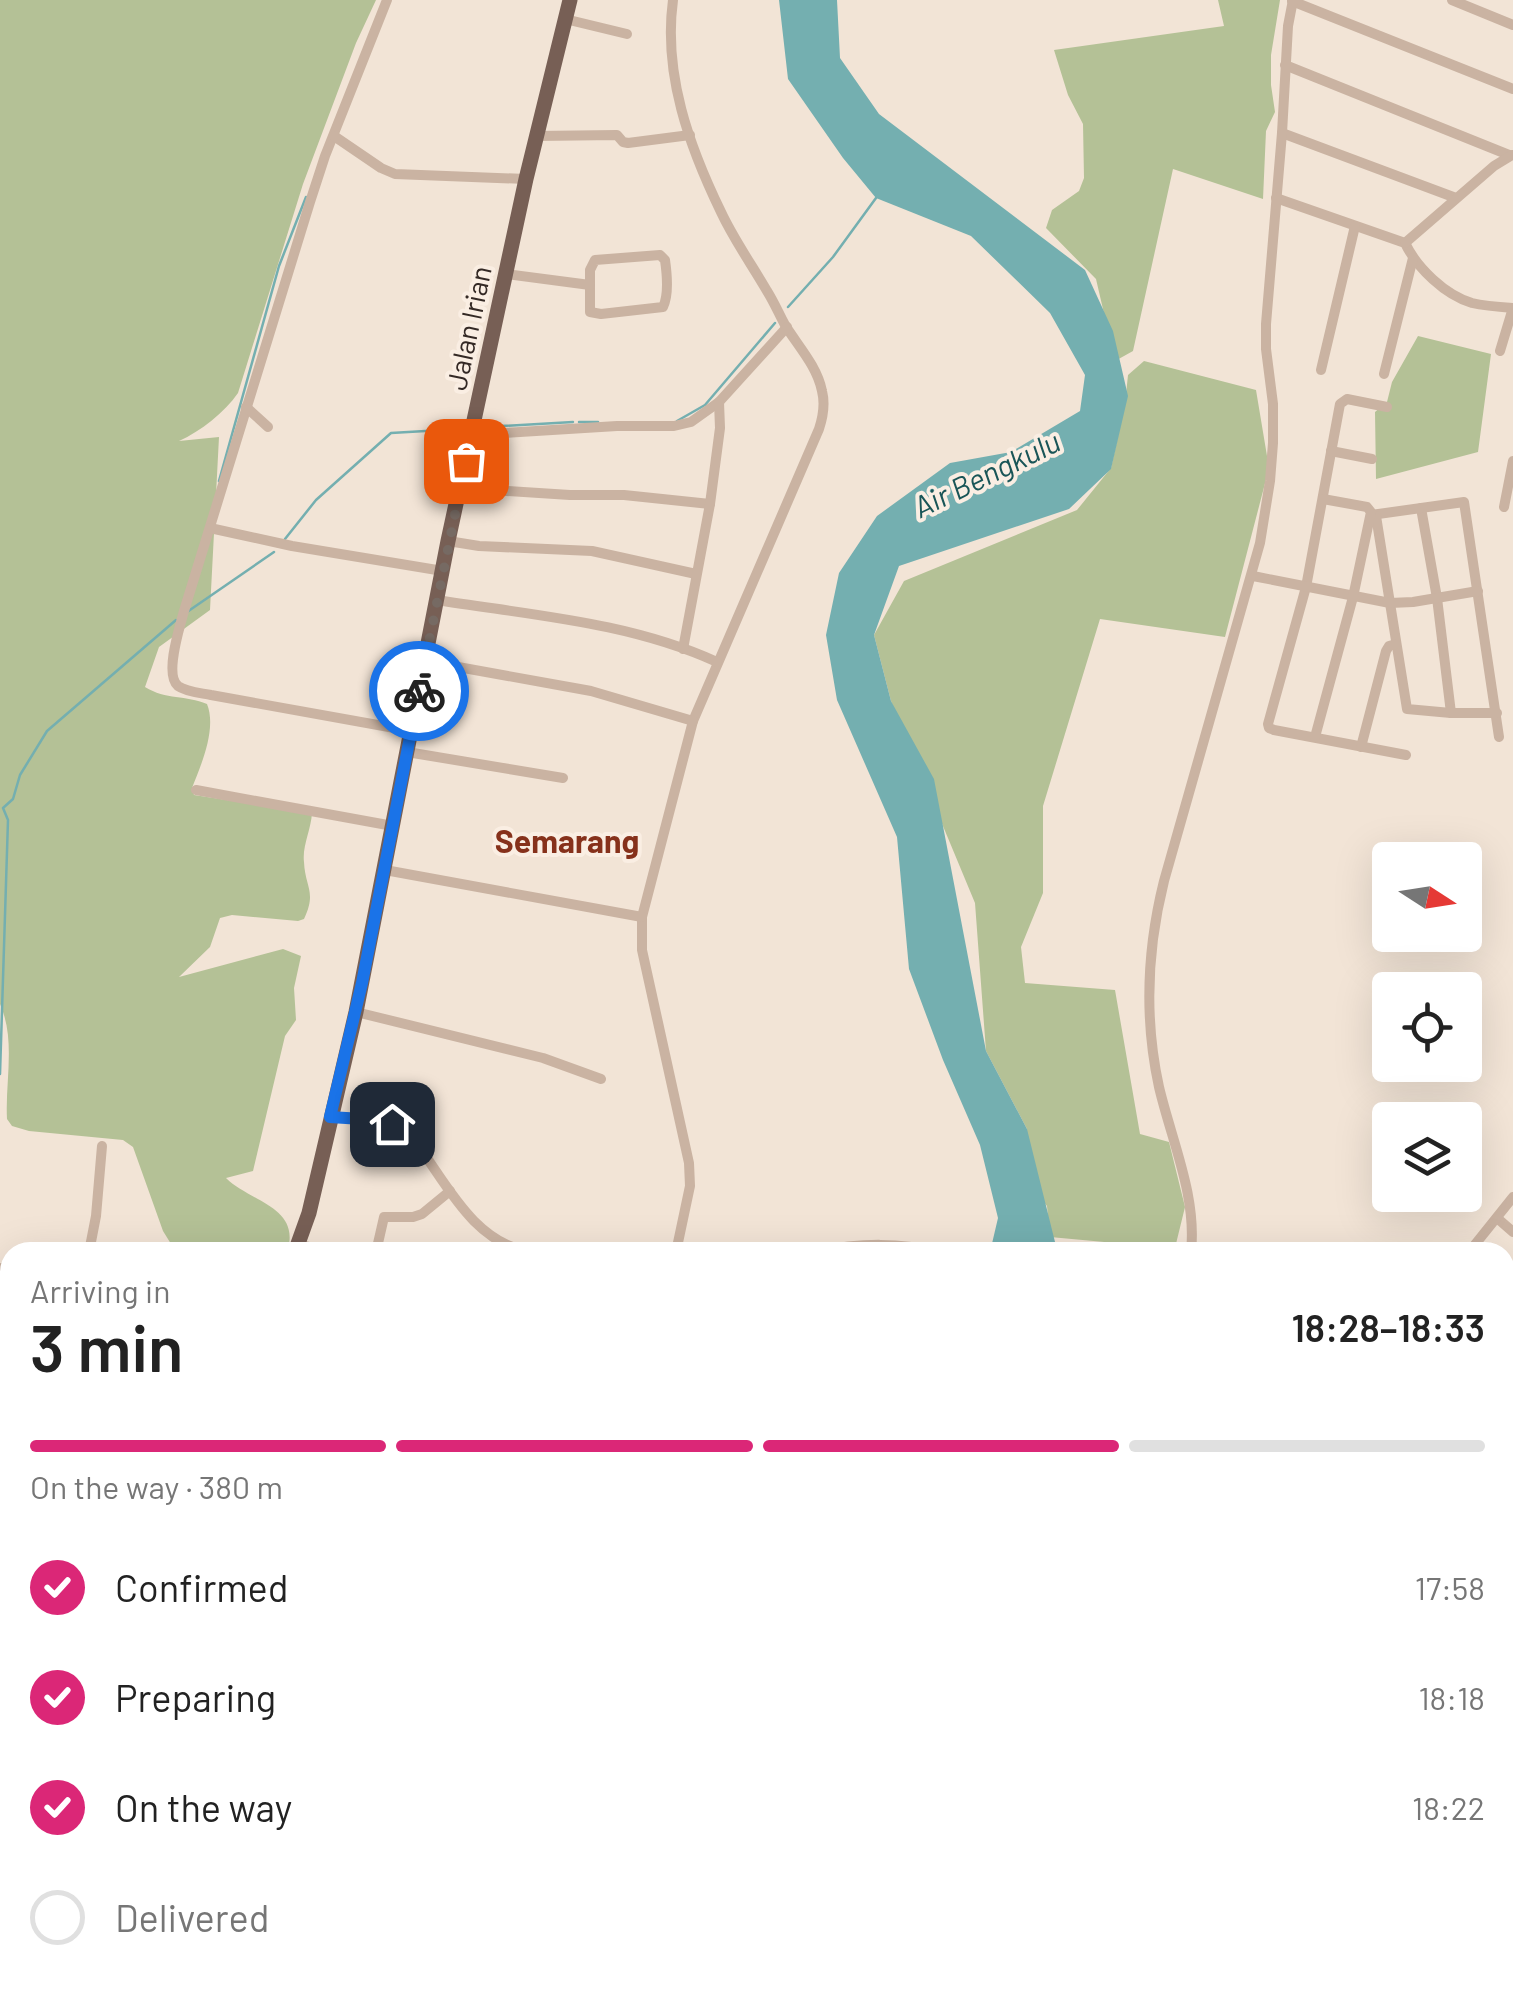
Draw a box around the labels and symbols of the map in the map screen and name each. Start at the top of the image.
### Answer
street label: Jalan Irian [438,263,498,393]
pin [424,419,509,504]
water label: Air Bengkulu [907,422,1065,524]
courier [369,641,469,741]
district label: Semarang [495,821,639,859]
north arrow [1372,842,1482,952]
pin [350,1082,435,1167]

